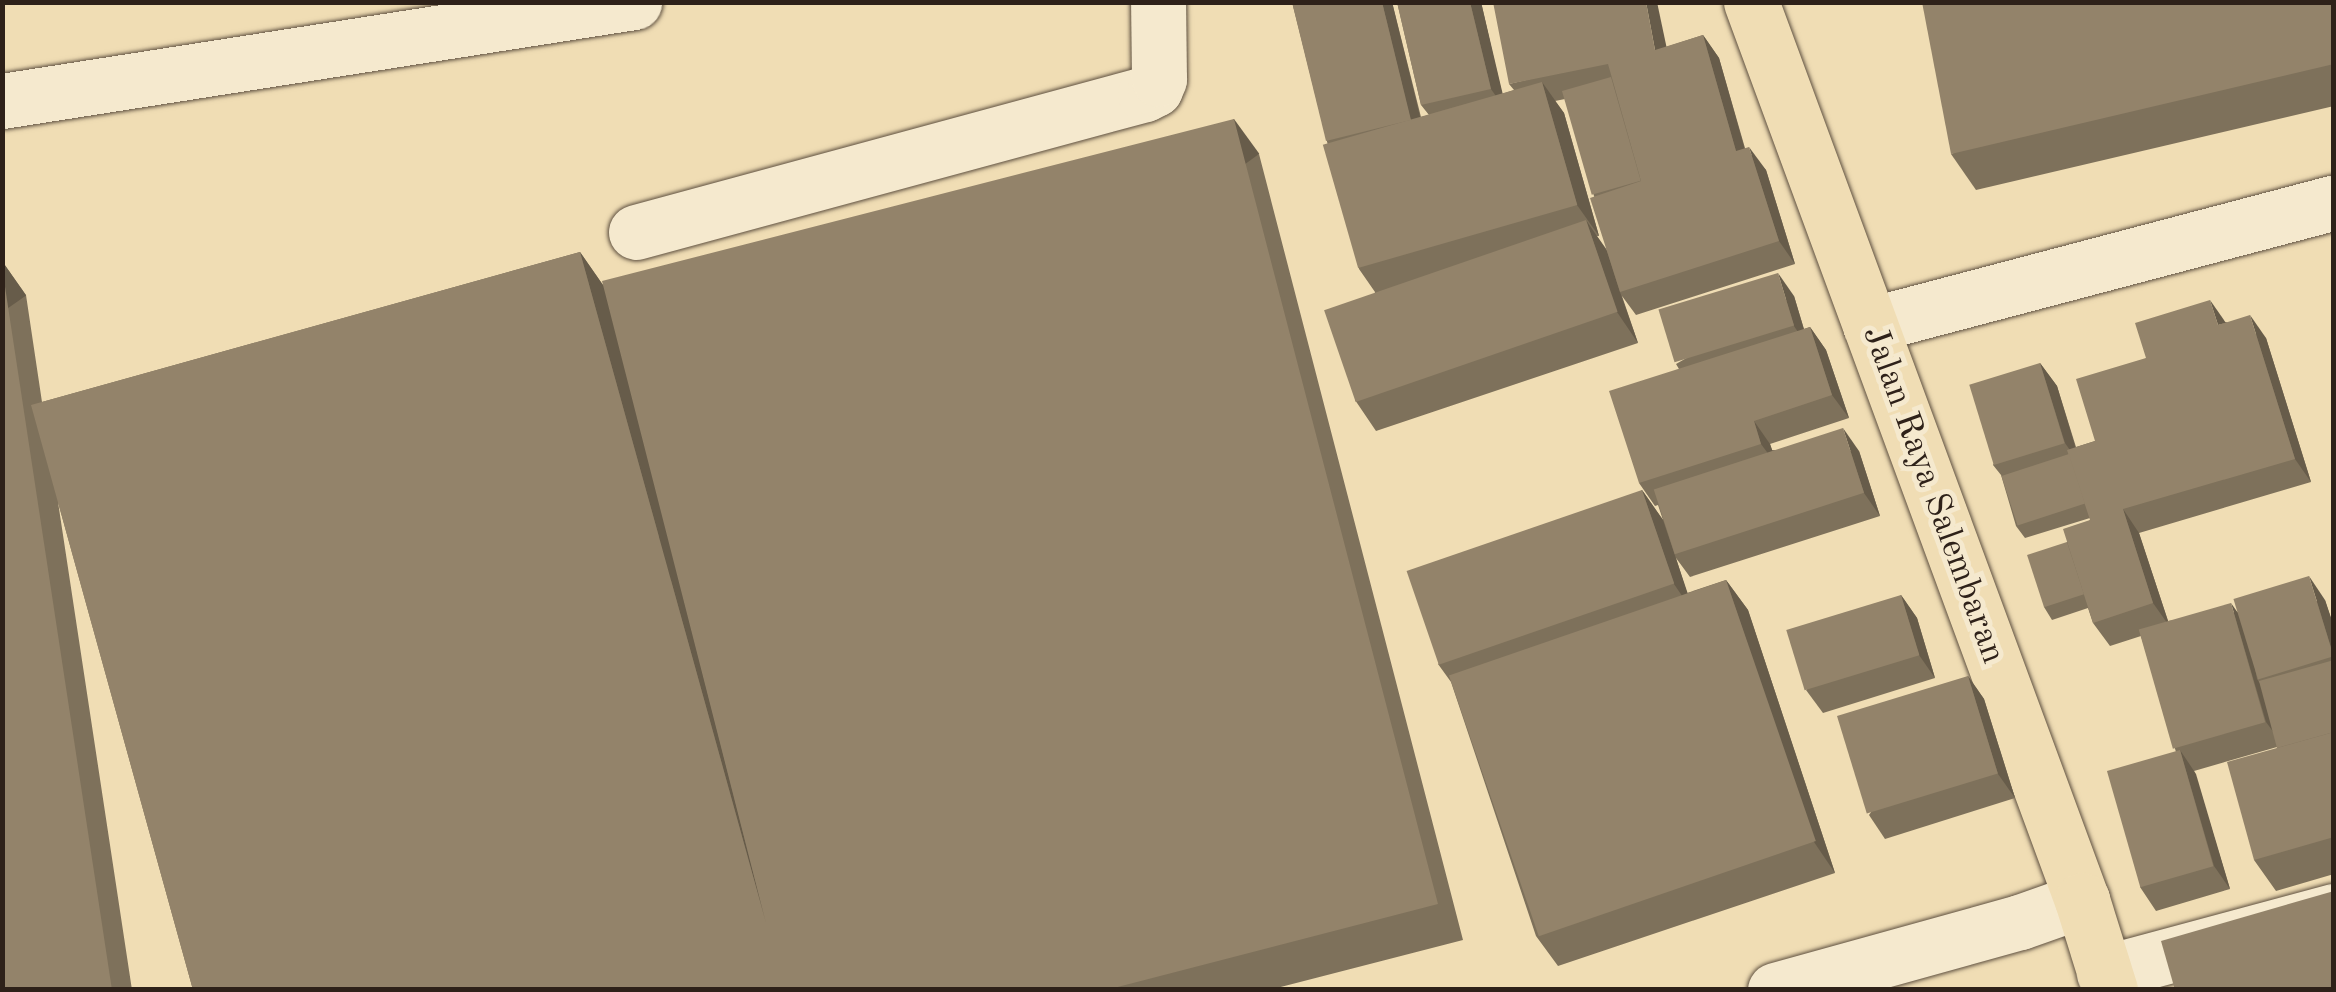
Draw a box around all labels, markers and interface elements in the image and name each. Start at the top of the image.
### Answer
street label: Jalan Raya Salembaran [1852,321,2014,669]

